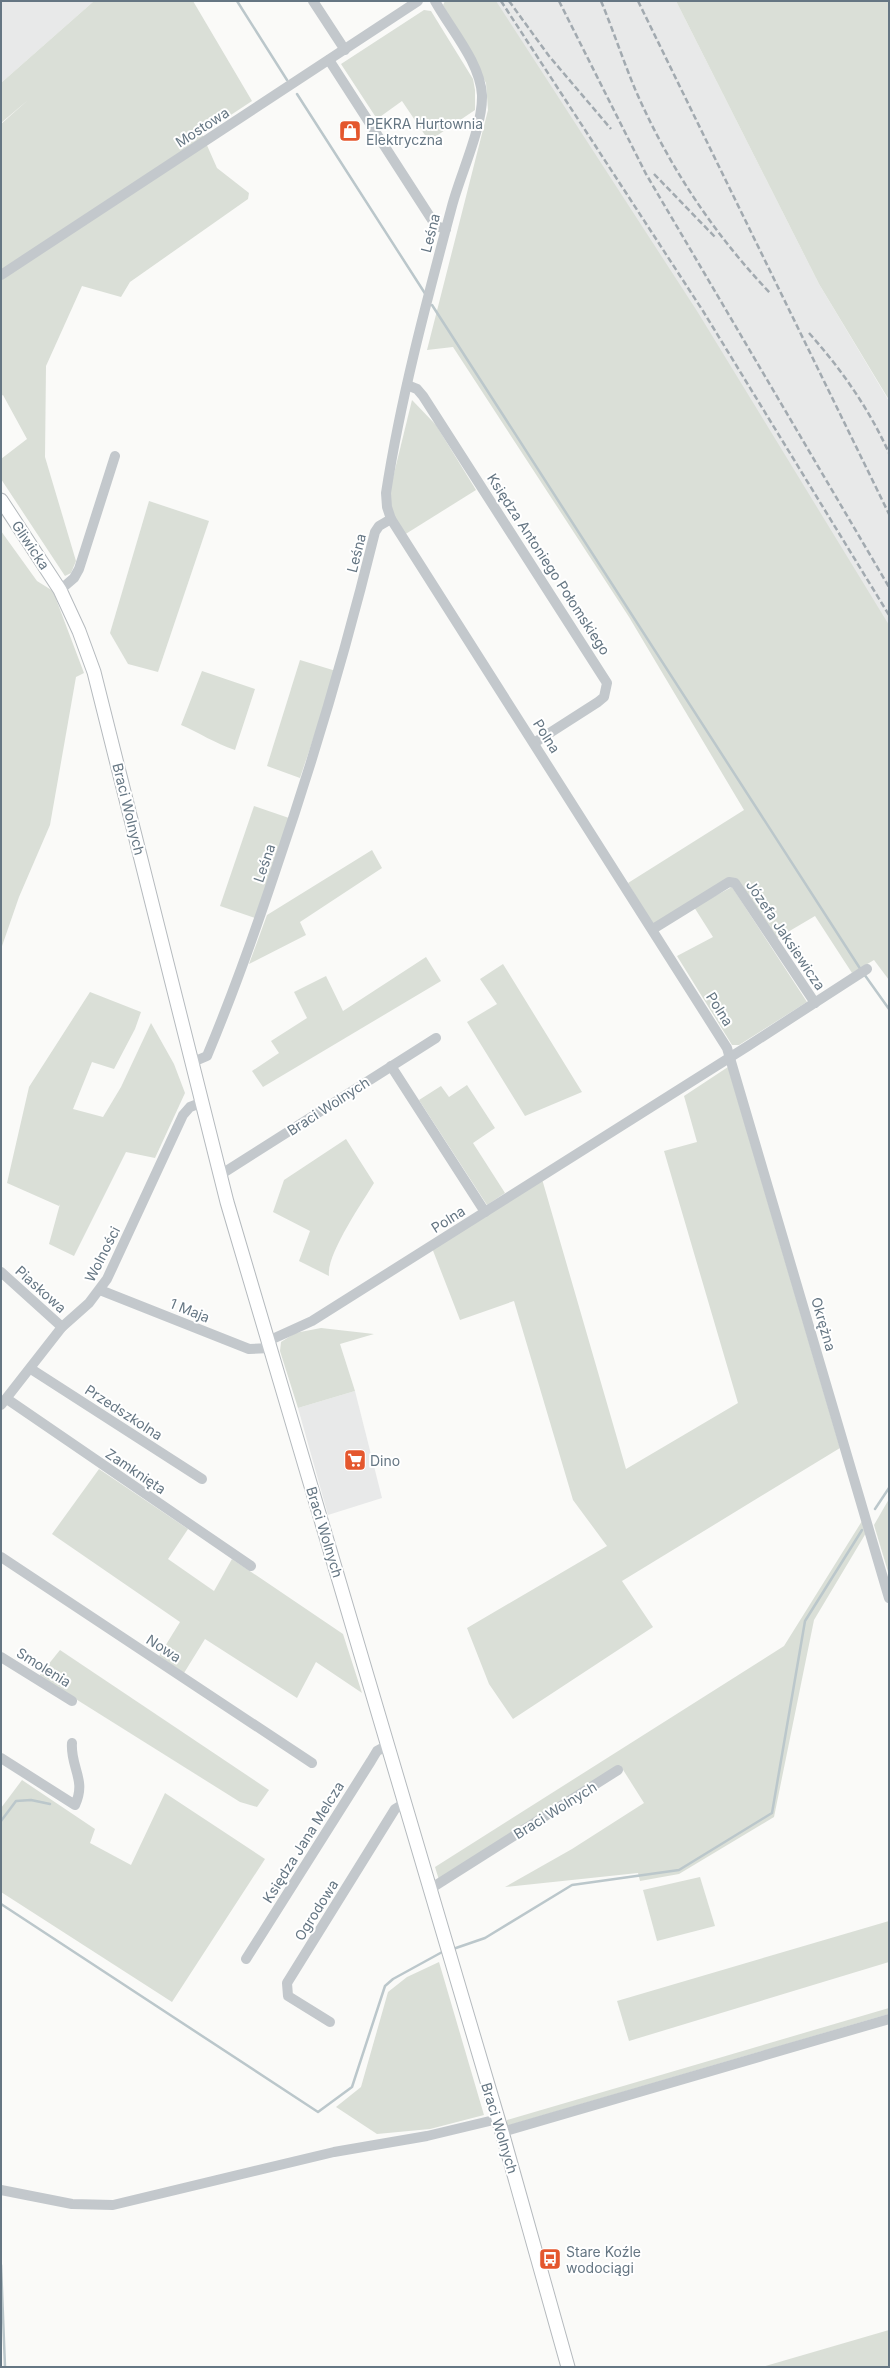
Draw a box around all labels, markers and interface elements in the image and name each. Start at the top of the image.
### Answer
street label: Mostowa [172,103,232,151]
place label: PEKRA Hurtownia Elektryczna [366,115,483,148]
shop icon: PEKRA Hurtownia Elektryczna [337,118,363,144]
street label: Leśna [417,212,443,254]
street label: Księdza Antoniego Połomskiego [484,470,614,658]
street label: Gliwicka [8,517,54,573]
street label: Leśna [343,532,369,574]
street label: Polna [530,716,564,756]
street label: Braci Wolnych [109,761,149,857]
street label: Leśna [250,842,278,884]
street label: Józefa Jaksiewicza [743,877,829,993]
street label: Polna [703,989,737,1029]
street label: Braci Wolnych [284,1073,372,1139]
street label: Polna [428,1202,468,1236]
street label: Wolności [81,1223,123,1285]
street label: Piaskowa [12,1262,70,1316]
street label: 1 Maja [168,1294,212,1326]
street label: Okrężna [808,1295,840,1353]
street label: Przedszkolna [82,1381,166,1443]
street label: Zamknięta [103,1445,169,1497]
supermarket icon: Dino [342,1447,368,1473]
place label: Dino [370,1452,400,1469]
street label: Braci Wolnych [303,1484,347,1580]
street label: Nowa [143,1631,185,1665]
street label: Smolenia [14,1644,74,1690]
street label: Księdza Jana Melcza [259,1778,347,1906]
street label: Braci Wolnych [510,1778,600,1842]
street label: Ogrodowa [291,1876,341,1944]
street label: Braci Wolnych [478,2080,522,2176]
place label: Stare Koźle wodociągi [566,2243,641,2276]
bus stop icon: Stare Koźle wodociągi [537,2246,563,2272]

